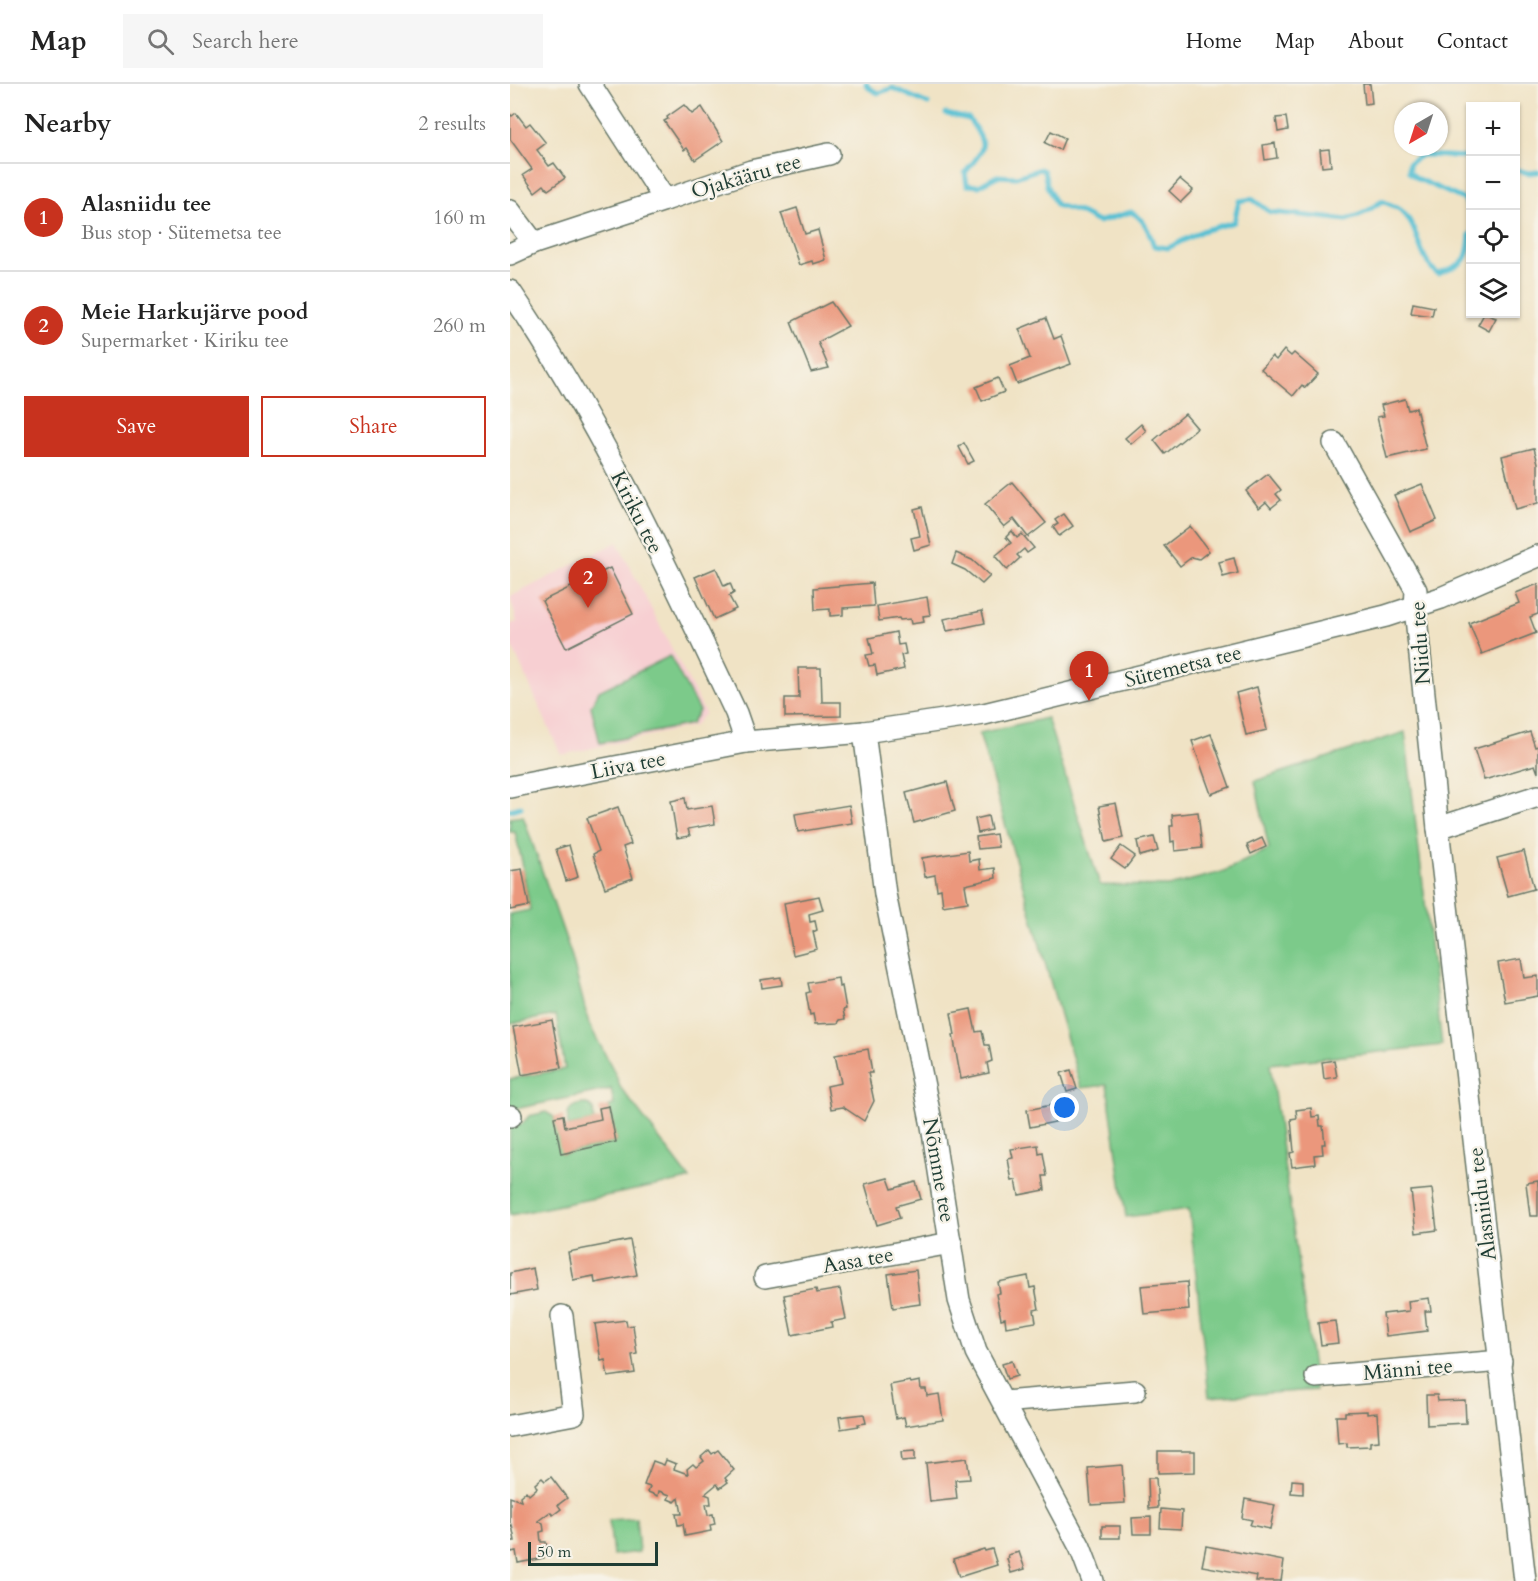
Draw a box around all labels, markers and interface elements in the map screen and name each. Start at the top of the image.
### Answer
search box [123,14,543,68]
text: Map [30,22,87,60]
icon: search [144,25,177,58]
text: Search here [192,26,299,56]
text: Home [1186,27,1242,56]
text: Map [1275,27,1315,56]
text: About [1348,27,1404,56]
text: Contact [1437,27,1508,56]
north arrow [1394,102,1448,156]
map controls [1466,102,1520,318]
button: + [1466,102,1520,156]
text: Nearby [24,106,112,141]
text: 2 results [418,110,486,137]
street label: Ojakääru tee [688,147,805,206]
button: − [1466,156,1520,210]
text: Alasniidu tee [81,189,211,219]
text: 1 [38,204,49,231]
text: 160 m [433,204,486,231]
button: locate [1466,210,1520,264]
text: Bus stop · Sütemetsa tee [81,219,282,246]
button: layers [1466,264,1520,318]
text: Meie Harkujärve pood [81,297,308,327]
text: 2 [38,312,49,339]
text: 260 m [433,312,486,339]
text: Supermarket · Kiriku tee [81,327,289,354]
button: Save [24,396,249,457]
button: Share [261,396,486,457]
street label: Kiriku tee [603,466,670,559]
pin: 2 [568,558,608,608]
street label: Niidu tee [1403,600,1438,686]
street label: Sütemetsa tee [1122,638,1245,695]
pin: 1 [1070,652,1108,701]
street label: Liiva tee [588,744,668,787]
your location [1050,1093,1079,1122]
street label: Nõmme tee [915,1116,962,1225]
street label: Alasniidu tee [1461,1146,1504,1262]
street label: Aasa tee [820,1240,896,1281]
street label: Männi tee [1362,1351,1454,1388]
scale bar [528,1539,658,1566]
text: 50 m [537,1541,571,1563]

